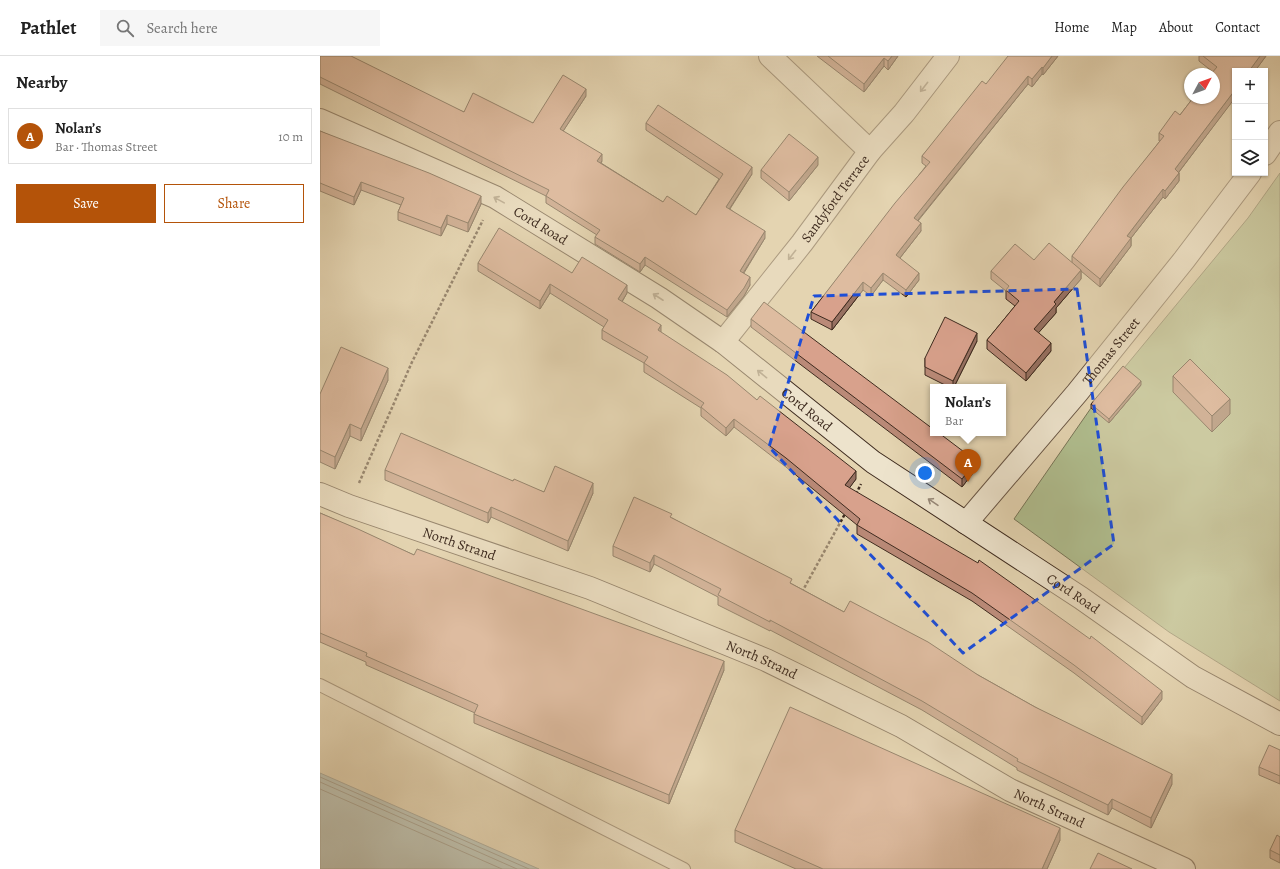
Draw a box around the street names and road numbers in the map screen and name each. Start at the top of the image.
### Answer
street label: Sandyford Terrace [796,151,874,246]
street label: Cord Road [510,201,572,249]
street label: Thomas Street [1078,313,1144,389]
street label: Cord Road [778,383,837,436]
street label: North Strand [420,522,499,565]
street label: Cord Road [1043,569,1104,618]
street label: North Strand [723,635,801,684]
street label: North Strand [1011,783,1088,832]

